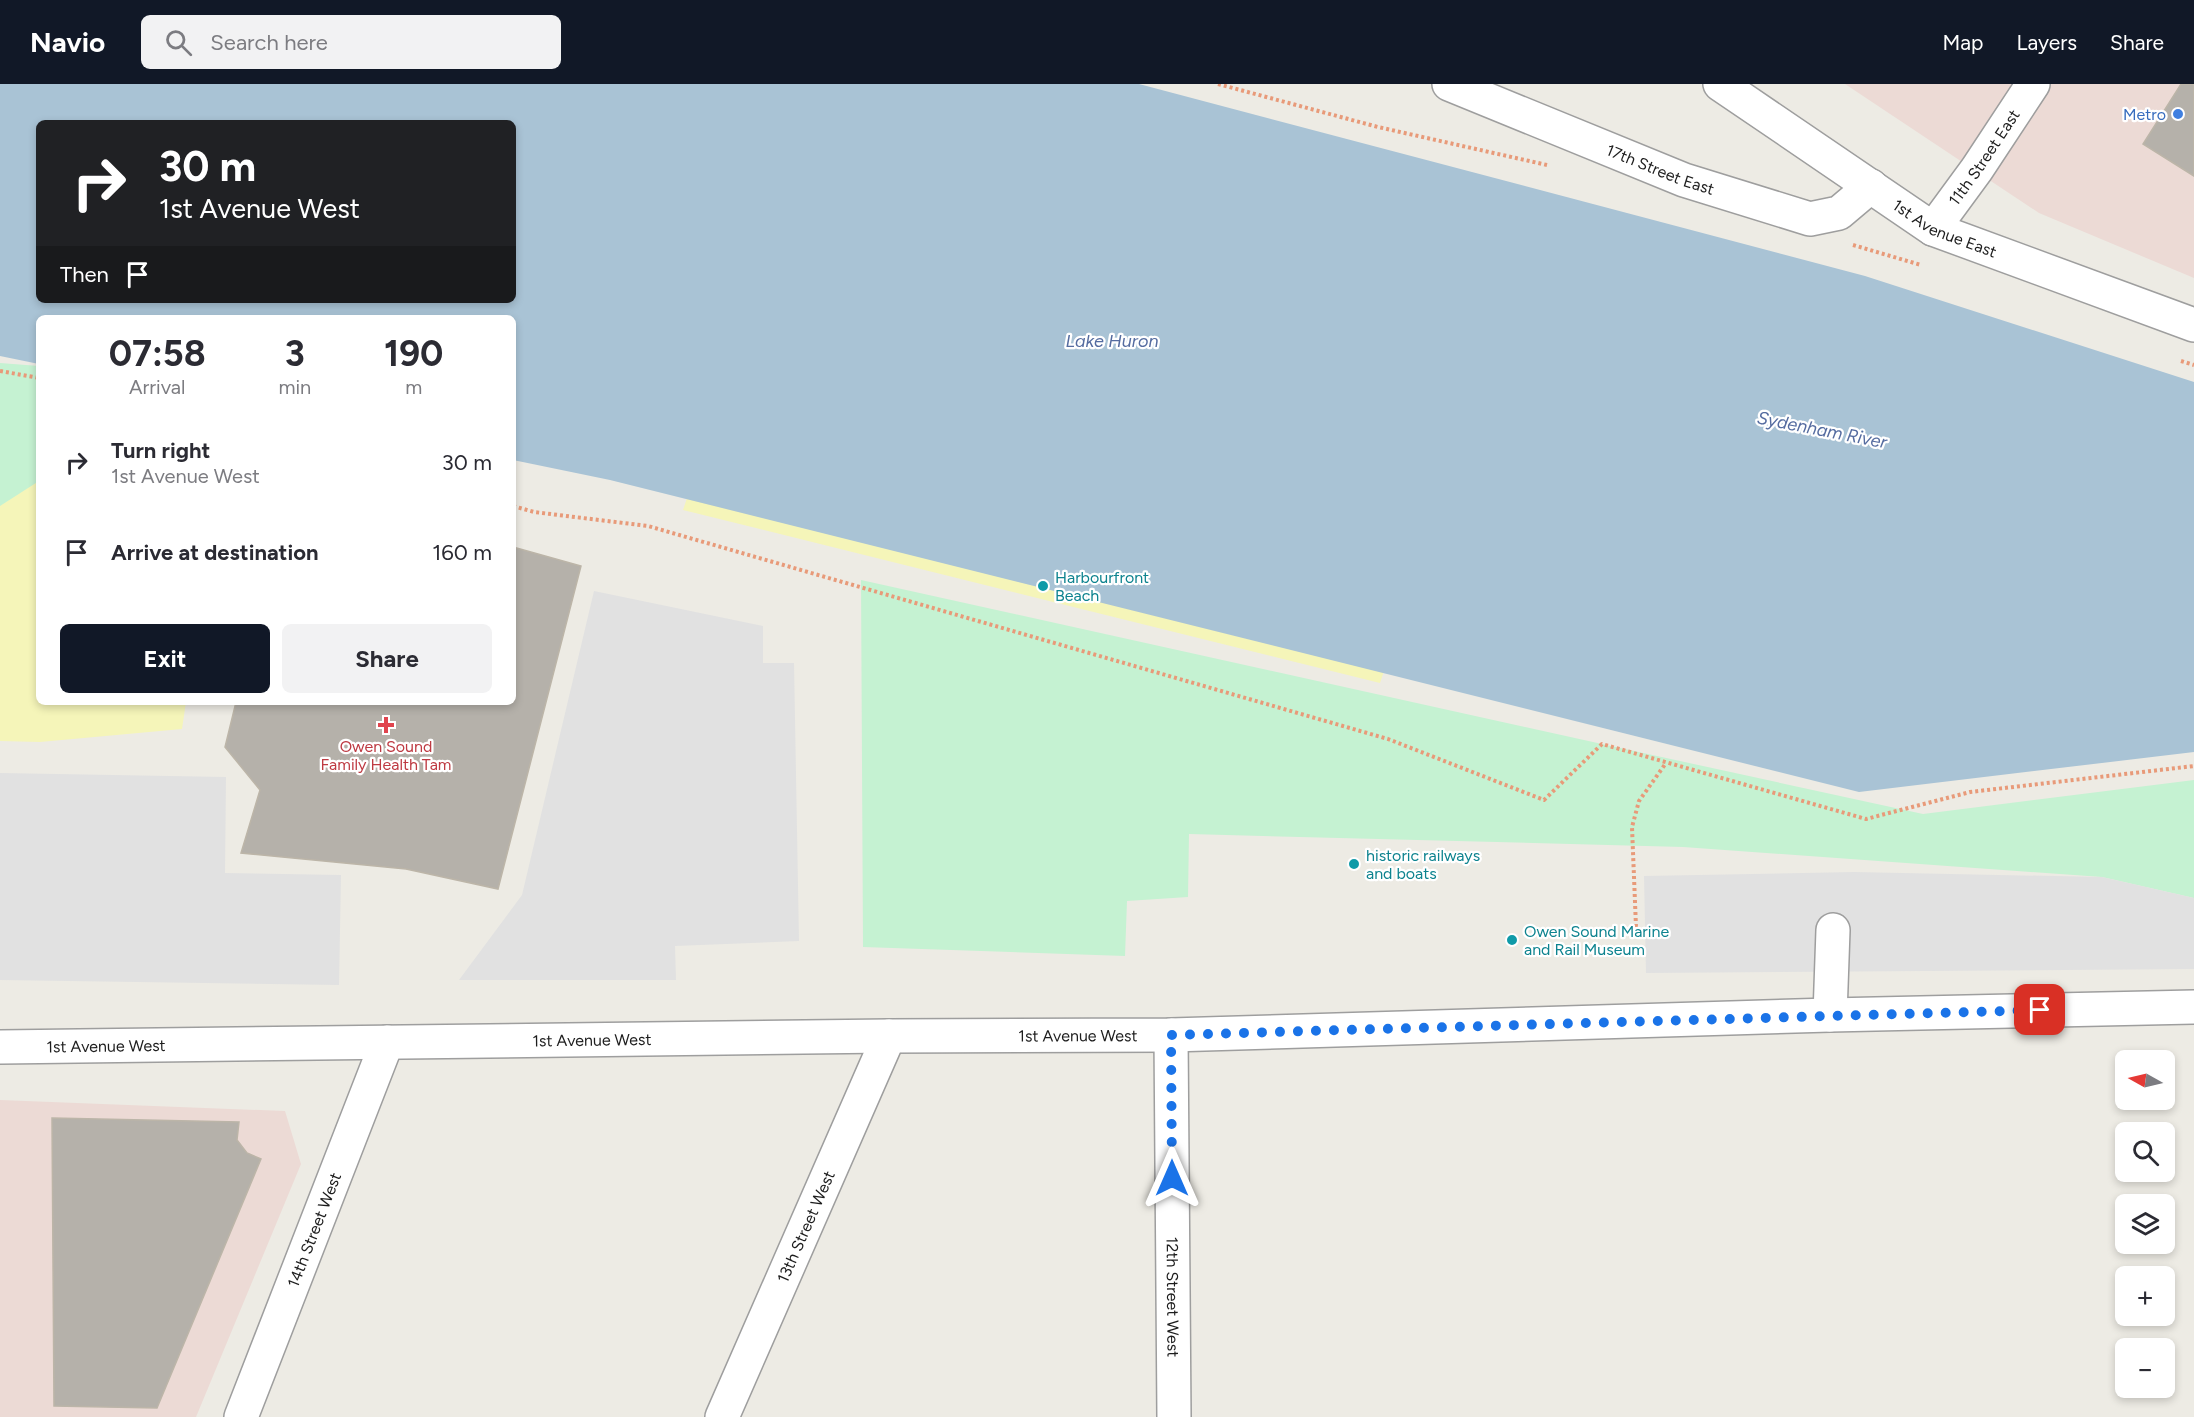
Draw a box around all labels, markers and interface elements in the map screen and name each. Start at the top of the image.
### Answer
search box [141,15,561,69]
text: Navio [30,25,105,59]
icon: search [162,26,195,59]
text: Search here [210,29,328,56]
text: Map [1943,30,1983,55]
text: Layers [2016,30,2077,55]
text: Share [2110,30,2164,55]
place label: Metro [2123,105,2166,124]
street label: 11th Street East [1945,106,2024,209]
marker: Metro [2171,107,2185,121]
street label: 17th Street East [1603,140,1716,199]
text: 30 m [159,141,256,192]
icon: right [60,144,138,222]
text: 1st Avenue West [159,192,360,225]
street label: 1st Avenue East [1889,195,1999,262]
icon: arrive [121,258,154,291]
text: Then [60,261,109,288]
water label: Lake Huron [1066,330,1158,352]
text: 07:58 [109,332,206,375]
text: 3 [285,332,305,375]
text: 190 [384,332,443,375]
text: Arrival [129,375,185,399]
text: min [278,375,311,399]
text: m [405,375,422,399]
water label: Sydenham River [1755,407,1890,454]
text: Turn right [111,437,210,464]
icon: right [60,446,93,479]
text: 30 m [442,449,492,476]
text: 1st Avenue West [111,464,260,488]
icon: arrive [60,536,93,569]
text: Arrive at destination [111,539,319,566]
text: 160 m [432,539,492,566]
place label: Harbourfront Beach [1055,568,1149,605]
marker: Harbourfront Beach [1036,579,1050,593]
button: Exit [60,624,270,693]
button: Share [282,624,492,693]
marker: Owen Sound Family Health Tam [377,716,395,734]
place label: Owen Sound Family Health Tam [321,737,451,774]
place label: historic railways and boats [1366,846,1480,883]
marker: historic railways and boats [1347,857,1361,871]
place label: Owen Sound Marine and Rail Museum [1524,922,1669,959]
marker: Owen Sound Marine and Rail Museum [1505,933,1519,947]
pin [2014,984,2065,1035]
icon: arrive [2023,993,2056,1026]
street label: 1st Avenue West [1018,1026,1138,1046]
street label: 1st Avenue West [532,1030,652,1050]
street label: 1st Avenue West [46,1036,166,1056]
north arrow [2115,1050,2175,1110]
map controls [2115,1050,2175,1398]
button: search [2115,1122,2175,1182]
position arrow [1140,1146,1204,1210]
street label: 13th Street West [773,1168,839,1286]
street label: 14th Street West [284,1170,345,1290]
button: layers [2115,1194,2175,1254]
street label: 12th Street West [1163,1237,1183,1357]
button: + [2115,1266,2175,1326]
button: − [2115,1338,2175,1398]

